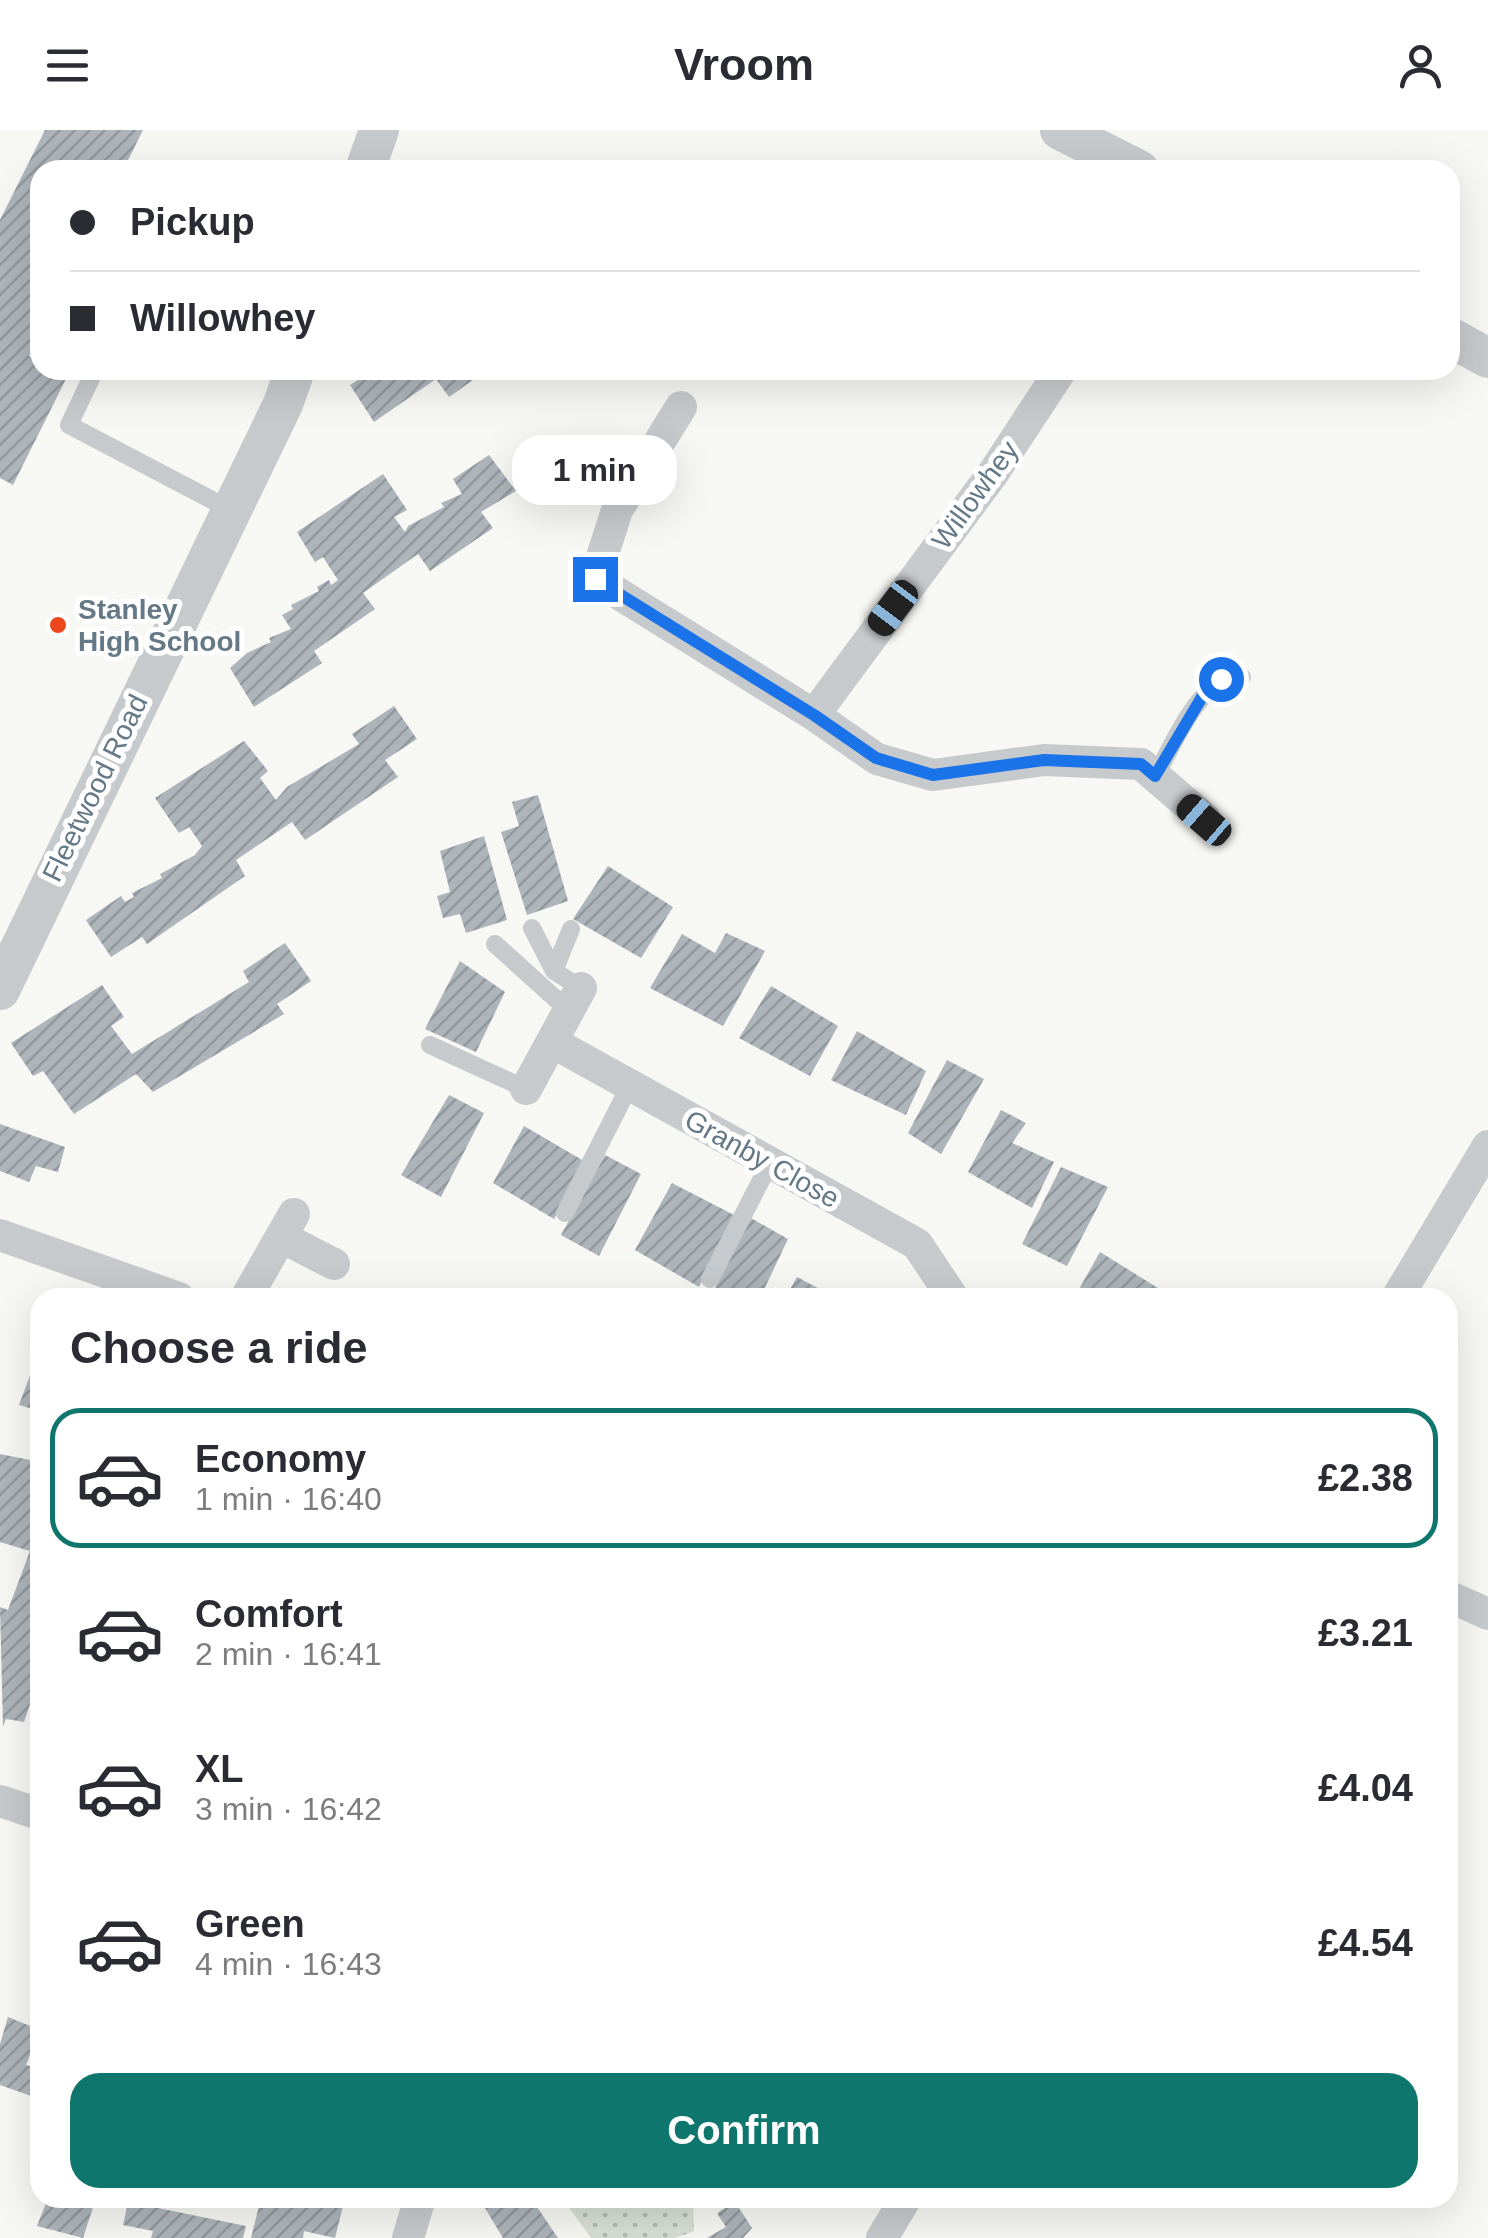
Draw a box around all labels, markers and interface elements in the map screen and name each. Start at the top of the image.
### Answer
icon: menu [40,38,95,93]
icon: person [1393,38,1448,93]
text: Vroom [674,39,814,90]
text: Pickup [130,201,255,243]
text: Willowhey [130,297,315,339]
callout: 1 min [512,434,678,504]
street label: Willowhey [925,435,1025,555]
text: 1 min [553,452,636,488]
route end [573,557,618,602]
car [863,575,923,641]
place label: Stanley High School [78,594,241,657]
marker: Stanley High School [47,614,69,636]
route start [1199,657,1244,702]
street label: Fleetwood Road [36,690,154,886]
car [1172,789,1236,851]
street label: Granby Close [680,1104,844,1214]
text: Choose a ride [70,1322,368,1373]
icon: car [75,1433,165,1523]
text: Economy [195,1438,366,1480]
text: £2.38 [1318,1457,1413,1499]
text: 1 min · 16:40 [195,1481,382,1517]
icon: car [75,1588,165,1678]
text: Comfort [195,1593,343,1635]
text: £3.21 [1318,1612,1413,1654]
text: 2 min · 16:41 [195,1636,382,1672]
icon: car [75,1743,165,1833]
text: XL [195,1748,244,1790]
text: £4.04 [1318,1767,1413,1809]
text: 3 min · 16:42 [195,1791,382,1827]
icon: car [75,1898,165,1988]
text: Green [195,1903,305,1945]
text: £4.54 [1318,1922,1413,1964]
text: 4 min · 16:43 [195,1946,382,1982]
button: Confirm [70,2073,1418,2188]

